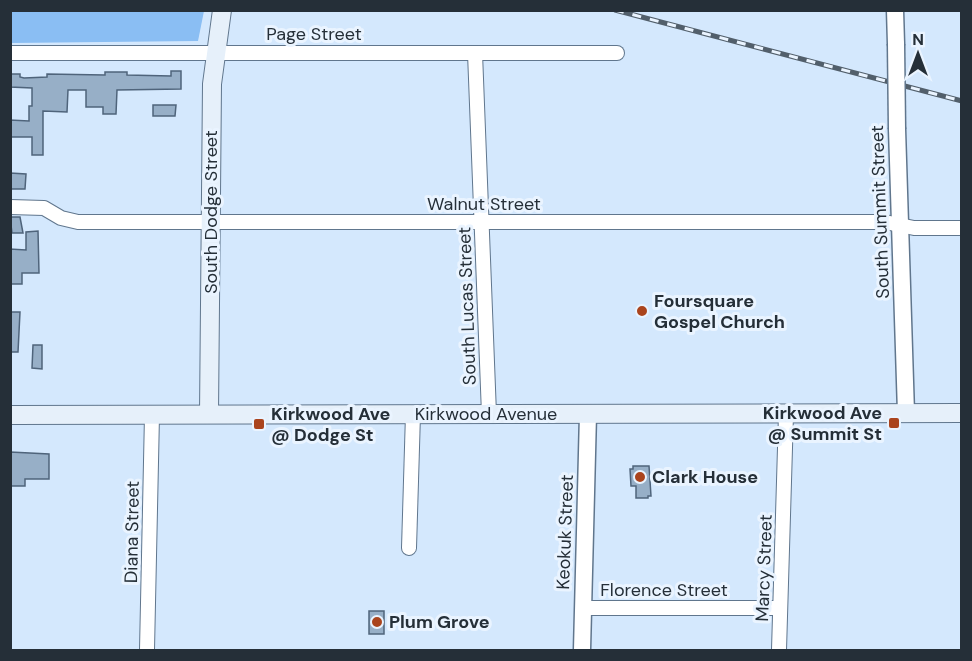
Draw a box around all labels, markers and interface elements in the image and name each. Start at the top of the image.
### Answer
street label: Page Street [266,22,362,46]
north arrow [888,24,948,84]
text: N [912,29,924,50]
street label: South Summit Street [865,125,895,299]
street label: South Dodge Street [199,130,223,294]
street label: Walnut Street [427,192,541,216]
street label: South Lucas Street [452,226,482,386]
place label: Foursquare Gospel Church [654,289,785,334]
marker: Foursquare Gospel Church [635,304,649,318]
place label: Kirkwood Ave @ Summit St [763,401,882,446]
place label: Kirkwood Ave @ Dodge St [271,402,390,447]
street label: Kirkwood Avenue [415,402,557,426]
marker: Kirkwood Ave @ Summit St [887,416,901,430]
marker: Kirkwood Ave @ Dodge St [252,417,266,431]
place label: Clark House [652,465,758,489]
marker: Clark House [633,470,647,484]
street label: Keokuk Street [551,474,579,590]
street label: Diana Street [119,481,145,583]
street label: Marcy Street [750,514,778,622]
street label: Florence Street [600,578,728,602]
place label: Plum Grove [389,610,490,634]
marker: Plum Grove [370,615,384,629]

